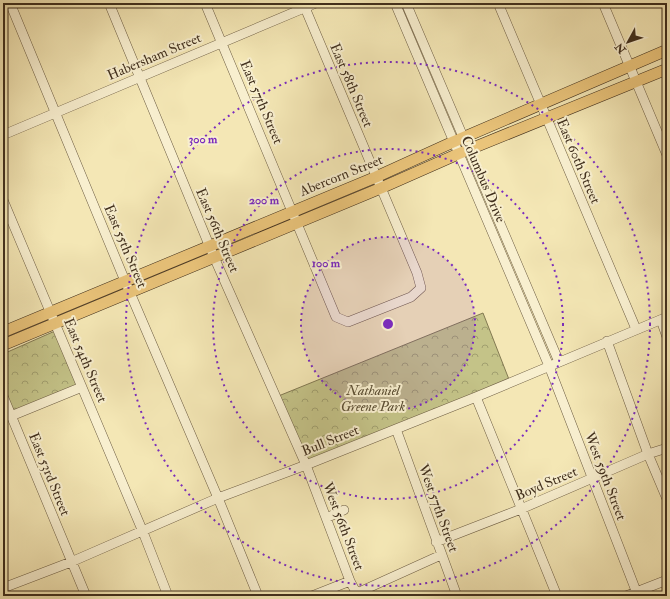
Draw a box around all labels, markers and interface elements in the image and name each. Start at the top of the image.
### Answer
north arrow [608,22,648,62]
street label: Habersham Street [105,29,204,84]
text: N [612,39,630,57]
street label: East 58th Street [326,41,377,130]
street label: East 57th Street [236,58,287,147]
street label: East 60th Street [553,116,604,207]
text: 300 m [189,132,218,147]
street label: Columbus Drive [458,133,509,225]
street label: Abercorn Street [296,151,386,200]
street label: East 56th Street [192,186,243,275]
text: 200 m [249,193,280,208]
street label: East 55th Street [100,202,151,291]
text: 100 m [312,256,341,271]
street label: East 54th Street [60,315,111,405]
centre of rings [381,317,395,331]
park label: Nathaniel Greene Park [341,382,406,415]
street label: Bull Street [299,421,362,460]
street label: West 59th Street [581,429,630,523]
street label: East 53rd Street [25,430,74,519]
street label: West 57th Street [414,461,462,555]
street label: Boyd Street [513,463,580,505]
street label: West 56th Street [319,479,368,573]

